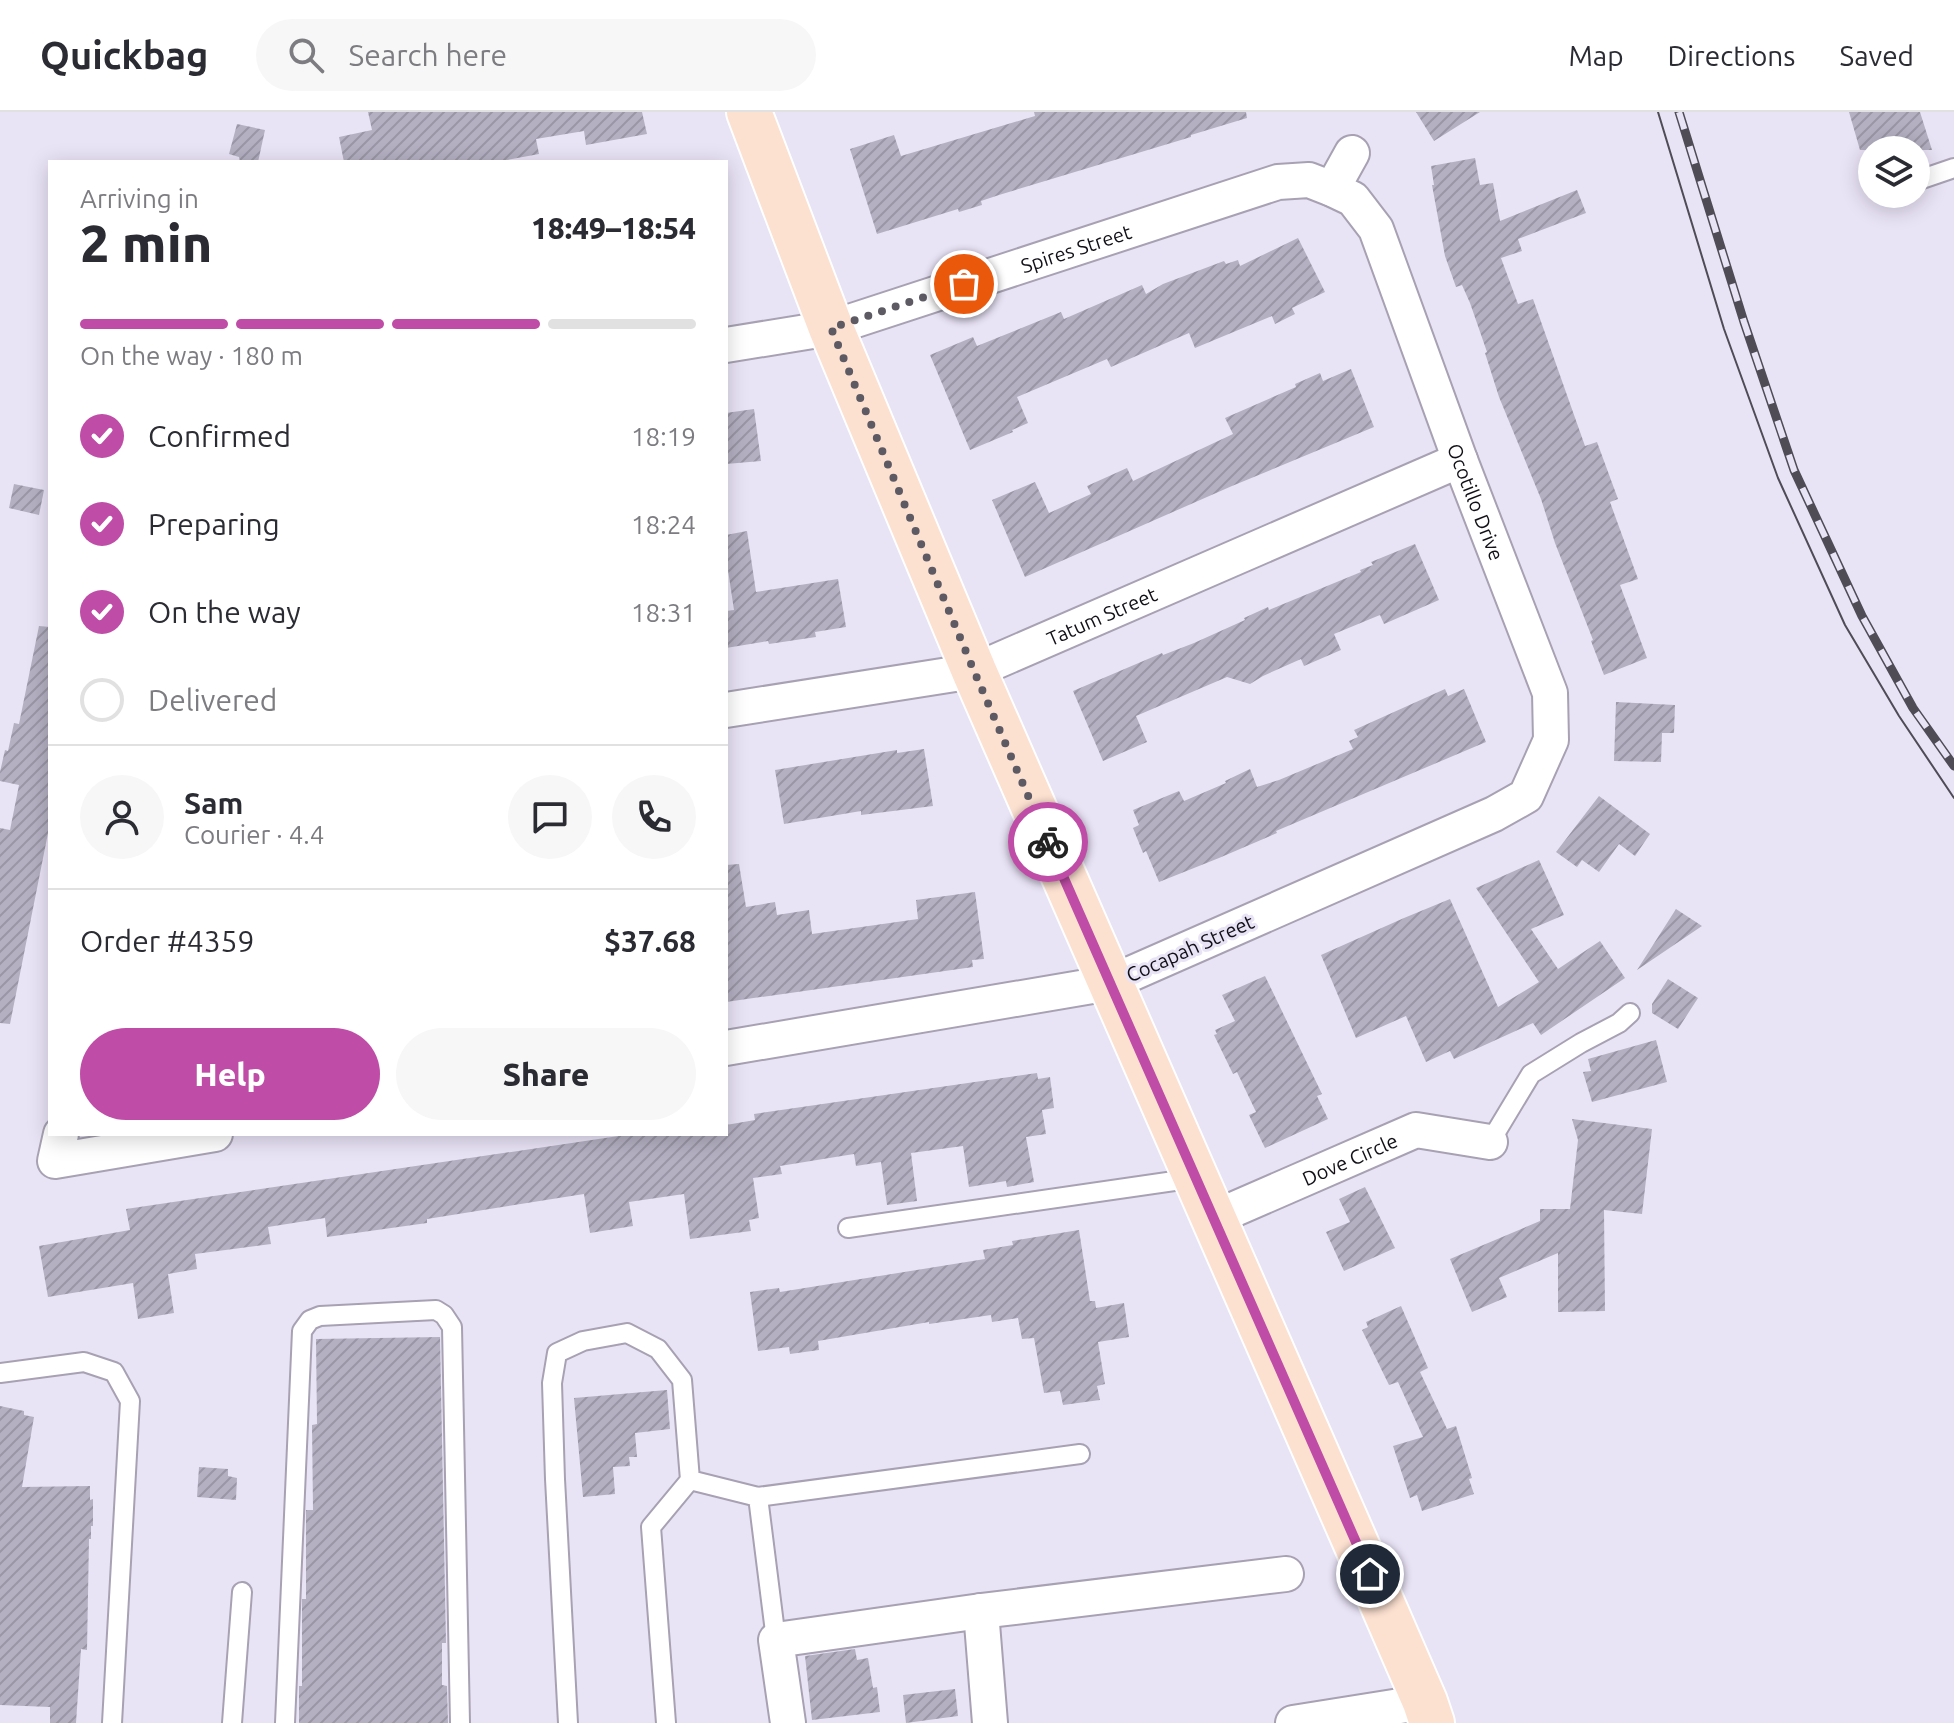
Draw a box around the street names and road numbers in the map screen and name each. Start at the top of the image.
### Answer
street label: Spires Street [1018,219,1134,277]
street label: Ocotillo Drive [1443,440,1509,563]
street label: Tatum Street [1043,582,1160,650]
street label: Cocapah Street [1123,910,1258,986]
street label: Dove Circle [1299,1128,1401,1190]

